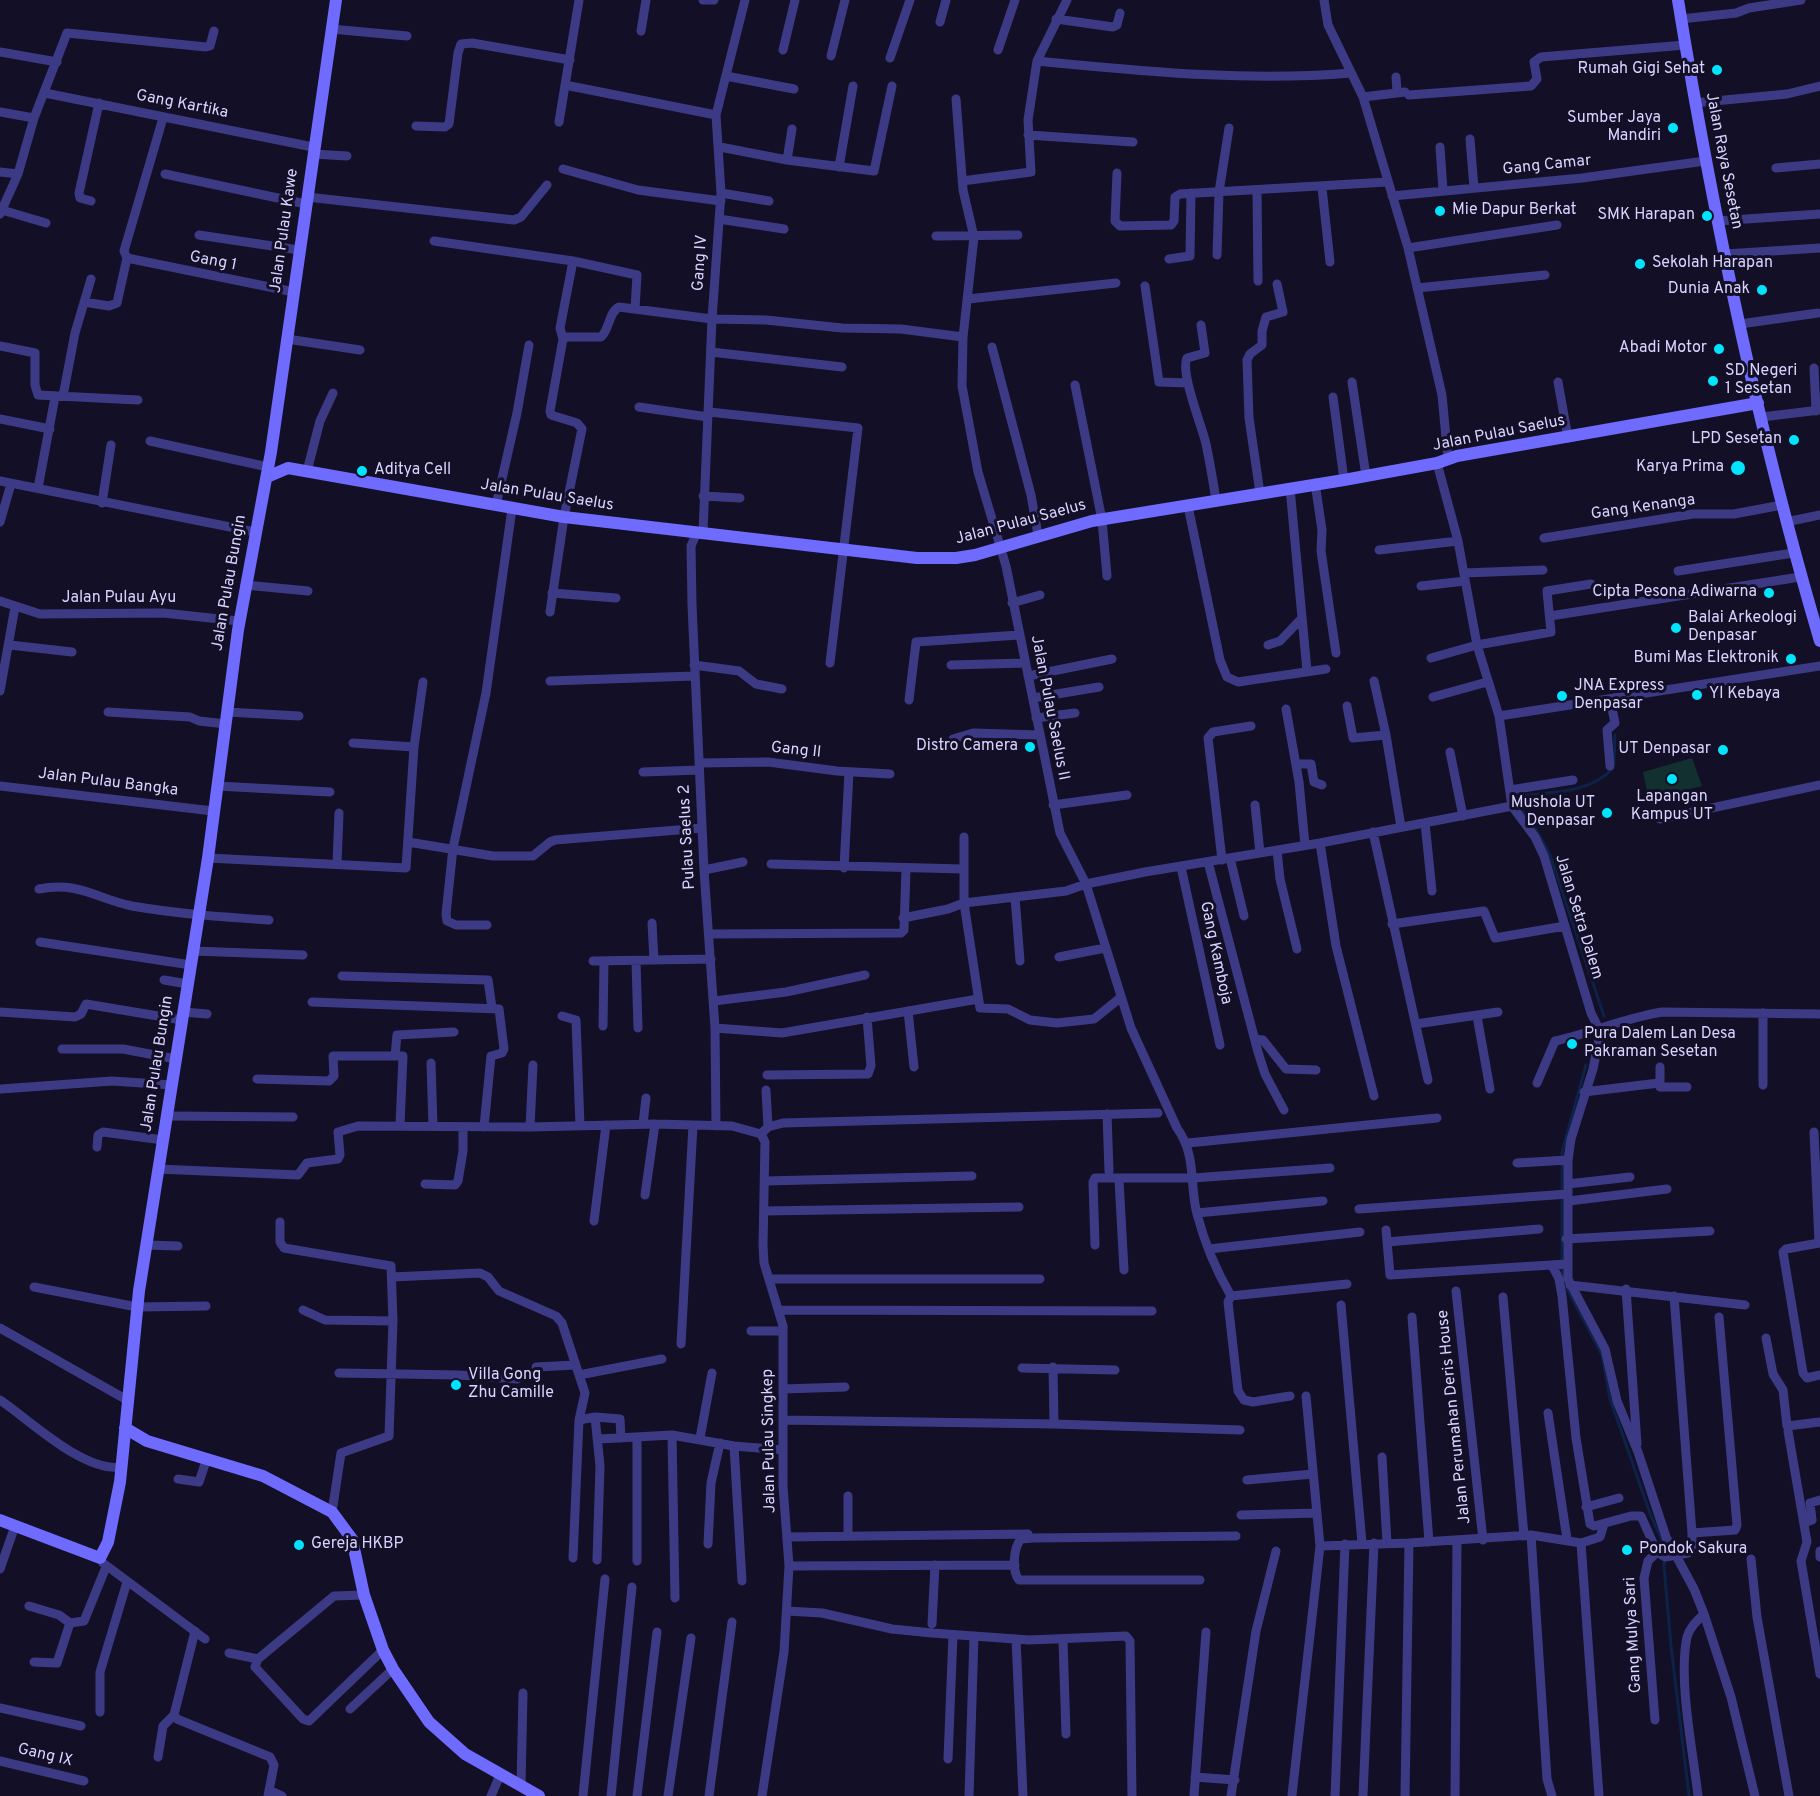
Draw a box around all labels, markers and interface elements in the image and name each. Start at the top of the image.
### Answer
place label: Rumah Gigi Sehat [1578,60,1705,80]
marker: Rumah Gigi Sehat [1710,63,1724,77]
street label: Gang Kartika [134,87,230,123]
street label: Jalan Raya Sesetan [1700,91,1746,231]
place label: Sumber Jaya Mandiri [1567,109,1661,147]
marker: Sumber Jaya Mandiri [1666,121,1680,135]
street label: Gang Camar [1502,152,1592,180]
street label: Jalan Pulau Kawe [267,168,303,294]
place label: Mie Dapur Berkat [1452,201,1577,221]
marker: Mie Dapur Berkat [1433,204,1447,218]
place label: SMK Harapan [1598,206,1695,226]
marker: SMK Harapan [1700,209,1714,223]
street label: Gang IV [689,234,713,292]
street label: Gang 1 [188,248,238,276]
place label: Sekolah Harapan [1652,254,1773,274]
marker: Sekolah Harapan [1633,257,1647,271]
place label: Dunia Anak [1668,280,1750,300]
marker: Dunia Anak [1755,283,1769,297]
place label: Abadi Motor [1619,339,1707,359]
marker: Abadi Motor [1712,342,1726,356]
place label: SD Negeri 1 Sesetan [1725,362,1797,400]
marker: SD Negeri 1 Sesetan [1706,374,1720,388]
street label: Jalan Pulau Saelus [1431,412,1567,456]
place label: LPD Sesetan [1691,430,1782,450]
marker: LPD Sesetan [1787,433,1801,447]
place label: Karya Prima [1636,458,1724,478]
marker: Karya Prima [1729,459,1747,477]
place label: Aditya Cell [374,461,451,481]
marker: Aditya Cell [355,464,369,478]
street label: Jalan Pulau Saelus [479,476,615,516]
street label: Gang Kenanga [1590,491,1696,525]
street label: Jalan Pulau Saelus [954,496,1088,550]
street label: Jalan Pulau Bungin [209,513,251,653]
place label: Cipta Pesona Adiwarna [1592,583,1757,603]
marker: Cipta Pesona Adiwarna [1762,586,1776,600]
street label: Jalan Pulau Ayu [62,589,176,609]
place label: Balai Arkeologi Denpasar [1688,609,1797,647]
marker: Balai Arkeologi Denpasar [1669,621,1683,635]
street label: Jalan Pulau Saelus II [1026,634,1072,782]
place label: Bumi Mas Elektronik [1634,649,1779,669]
marker: Bumi Mas Elektronik [1784,652,1798,666]
place label: JNA Express Denpasar [1574,677,1665,715]
place label: Yl Kebaya [1709,685,1780,705]
marker: Yl Kebaya [1690,688,1704,702]
marker: JNA Express Denpasar [1555,689,1569,703]
place label: Distro Camera [916,737,1018,757]
street label: Gang II [770,739,822,763]
marker: Distro Camera [1023,740,1037,754]
place label: UT Denpasar [1618,740,1711,760]
marker: UT Denpasar [1716,743,1730,757]
street label: Jalan Pulau Bangka [37,765,179,801]
marker: Lapangan Kampus UT [1665,772,1679,786]
street label: Pulau Saelus 2 [676,784,700,890]
place label: Lapangan Kampus UT [1631,788,1713,826]
place label: Mushola UT Denpasar [1511,794,1595,832]
marker: Mushola UT Denpasar [1600,806,1614,820]
street label: Jalan Setra Dalem [1550,852,1606,982]
street label: Gang Kamboja [1195,900,1235,1006]
street label: Jalan Pulau Bungin [138,994,178,1134]
place label: Pura Dalem Lan Desa Pakraman Sesetan [1584,1025,1736,1063]
marker: Pura Dalem Lan Desa Pakraman Sesetan [1565,1037,1579,1051]
street label: Jalan Perumahan Deris House [1434,1309,1476,1525]
place label: Villa Gong Zhu Camille [468,1366,554,1404]
street label: Jalan Pulau Singkep [759,1368,781,1514]
marker: Villa Gong Zhu Camille [449,1378,463,1392]
place label: Gereja HKBP [311,1535,404,1555]
marker: Gereja HKBP [292,1538,306,1552]
place label: Pondok Sakura [1639,1540,1747,1560]
marker: Pondok Sakura [1620,1543,1634,1557]
street label: Gang Mulya Sari [1621,1576,1647,1694]
street label: Gang IX [16,1740,74,1772]

